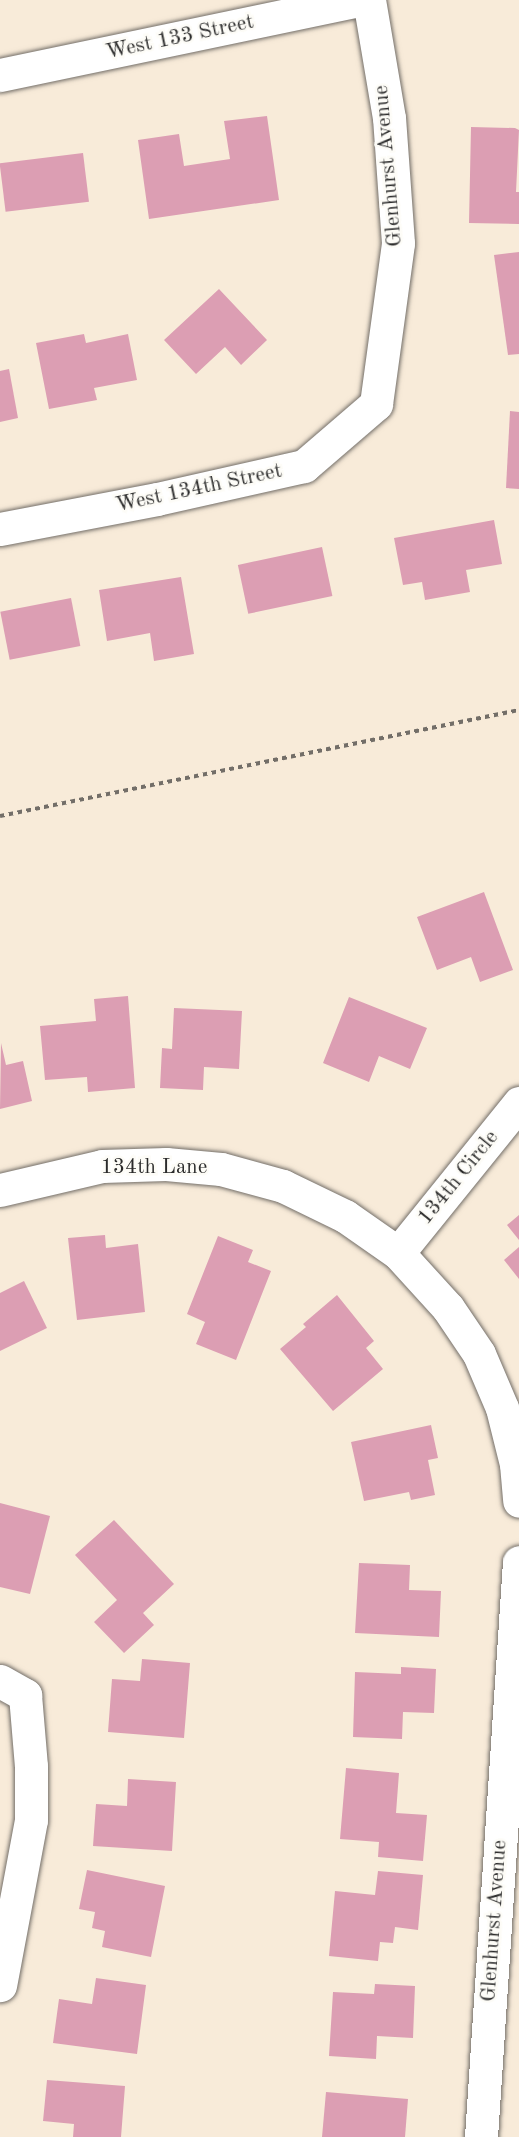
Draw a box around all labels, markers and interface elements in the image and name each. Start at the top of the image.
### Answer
street label: West 133 Street [104,10,256,66]
street label: Glenhurst Avenue [369,84,409,248]
street label: West 134th Street [114,459,284,519]
street label: 134th Circle [413,1126,505,1230]
street label: 134th Lane [101,1155,207,1181]
street label: Glenhurst Avenue [477,1839,513,2003]

